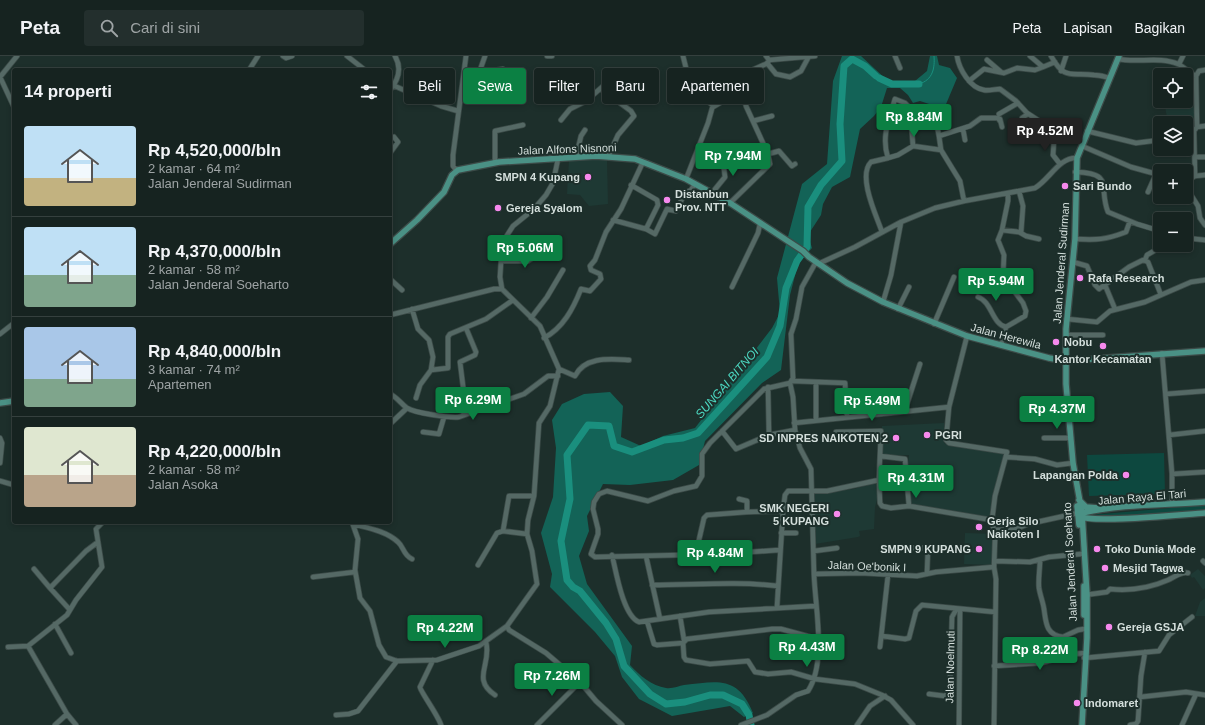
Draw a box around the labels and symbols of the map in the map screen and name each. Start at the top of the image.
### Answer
pin: Rp 8.84M [873,104,955,138]
pin: Rp 4.52M [1004,118,1086,152]
street label: Jalan Alfons Nisnoni [517,141,617,157]
pin: Rp 7.94M [692,143,774,177]
place label: SMPN 4 Kupang [495,171,580,183]
marker: SMPN 4 Kupang [583,172,593,182]
place label: Sari Bundo [1073,180,1132,192]
marker: Sari Bundo [1060,181,1070,191]
place label: Distanbun Prov. NTT [675,188,729,213]
marker: Distanbun Prov. NTT [662,195,672,205]
place label: Gereja Syalom [506,202,583,214]
street label: Jalan Jenderal Sudirman [1051,202,1071,324]
marker: Gereja Syalom [493,203,503,213]
pin: Rp 5.06M [484,235,566,269]
pin: Rp 5.94M [955,268,1037,302]
place label: Rafa Research [1088,272,1165,284]
marker: Rafa Research [1075,273,1085,283]
street label: Jalan Herewila [970,321,1043,351]
place label: Nobu [1064,336,1092,348]
marker: Nobu [1051,337,1061,347]
marker: Kantor Kecamatan [1098,341,1108,351]
water label: SUNGAI BITNOI [692,344,762,421]
place label: Kantor Kecamatan [1054,353,1152,365]
pin: Rp 6.29M [432,387,514,421]
pin: Rp 5.49M [831,388,913,422]
pin: Rp 4.37M [1016,396,1098,430]
place label: PGRI [935,429,962,441]
marker: PGRI [922,430,932,440]
place label: SD INPRES NAIKOTEN 2 [759,432,888,444]
marker: SD INPRES NAIKOTEN 2 [891,433,901,443]
pin: Rp 4.31M [875,465,957,499]
place label: Lapangan Polda [1033,469,1119,481]
marker: Lapangan Polda [1121,470,1131,480]
street label: Jalan Raya El Tari [1097,487,1187,507]
place label: SMK NEGERI 5 KUPANG [759,502,829,527]
street label: Jalan Jenderal Soeharto [1061,502,1079,622]
marker: SMK NEGERI 5 KUPANG [832,509,842,519]
place label: Gerja Silo Naikoten I [987,515,1040,540]
marker: Gerja Silo Naikoten I [974,522,984,532]
pin: Rp 4.84M [674,540,756,574]
place label: SMPN 9 KUPANG [880,543,971,555]
place label: Toko Dunia Mode [1105,543,1196,555]
marker: SMPN 9 KUPANG [974,544,984,554]
marker: Toko Dunia Mode [1092,544,1102,554]
street label: Jalan Oe'bonik I [828,559,906,573]
place label: Mesjid Tagwa [1113,562,1185,574]
marker: Mesjid Tagwa [1100,563,1110,573]
pin: Rp 4.22M [404,615,486,649]
place label: Gereja GSJA [1117,621,1184,633]
marker: Gereja GSJA [1104,622,1114,632]
street label: Jalan Noelmuti [943,631,957,703]
pin: Rp 4.43M [766,634,848,668]
pin: Rp 8.22M [999,637,1081,671]
pin: Rp 7.26M [511,663,593,697]
place label: Indomaret [1085,697,1139,709]
marker: Indomaret [1072,698,1082,708]

